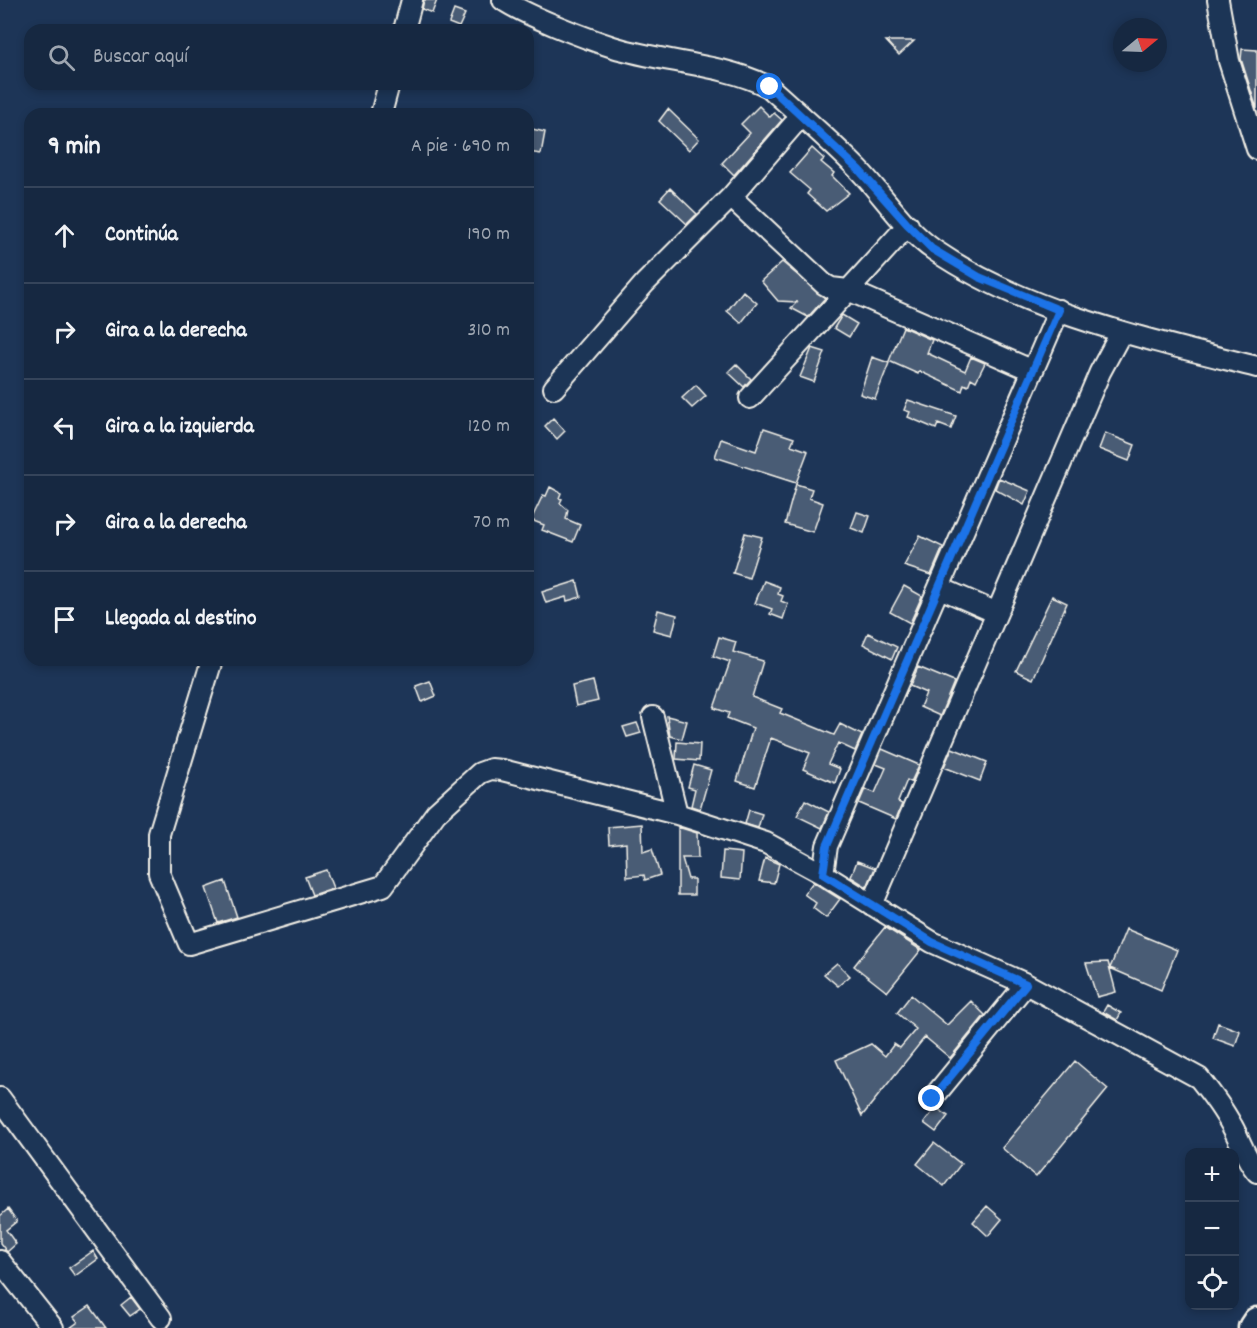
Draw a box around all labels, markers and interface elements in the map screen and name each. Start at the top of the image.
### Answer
north arrow [1113,18,1167,72]
search box [24,24,534,90]
icon: search [45,41,78,74]
text: Buscar aquí [93,42,188,73]
route start [756,73,782,99]
text: 9 min [48,129,101,166]
text: A pie · 690 m [411,133,510,161]
icon: ahead [48,219,81,252]
text: Continúa [105,220,178,251]
text: 190 m [467,221,510,249]
icon: right [48,315,81,348]
text: Gira a la derecha [105,316,247,347]
text: 310 m [468,317,510,345]
icon: left [48,411,81,444]
text: Gira a la izquierda [105,412,254,443]
text: 120 m [468,413,510,441]
icon: right [48,507,81,540]
text: Gira a la derecha [105,508,247,539]
text: 70 m [473,509,510,537]
icon: arrive [48,603,81,636]
text: Llegada al destino [105,604,257,635]
route end [918,1085,944,1111]
map controls [1185,1148,1239,1310]
button: + [1185,1148,1239,1202]
button: − [1185,1202,1239,1256]
button: locate [1185,1256,1239,1310]

